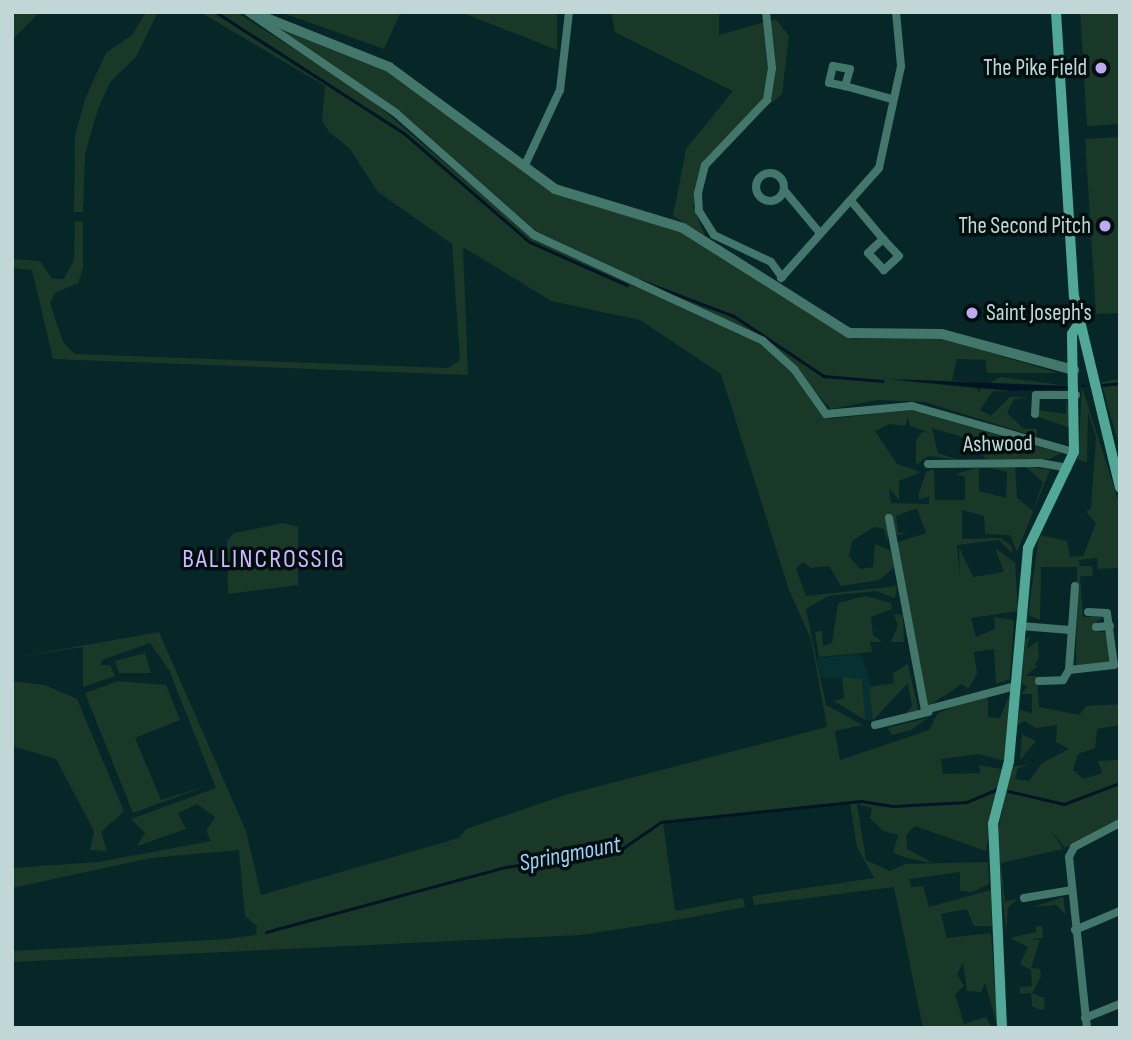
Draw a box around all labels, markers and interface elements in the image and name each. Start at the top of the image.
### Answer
place label: The Pike Field [983,54,1087,82]
marker: The Pike Field [1093,60,1109,76]
place label: The Second Pitch [958,212,1091,240]
marker: The Second Pitch [1097,218,1113,234]
place label: Saint Joseph's [986,299,1092,327]
marker: Saint Joseph's [964,305,980,321]
street label: Ashwood [963,430,1033,458]
district label: BALLINCROSSIG [184,544,344,576]
water label: Springmount [517,830,623,878]

